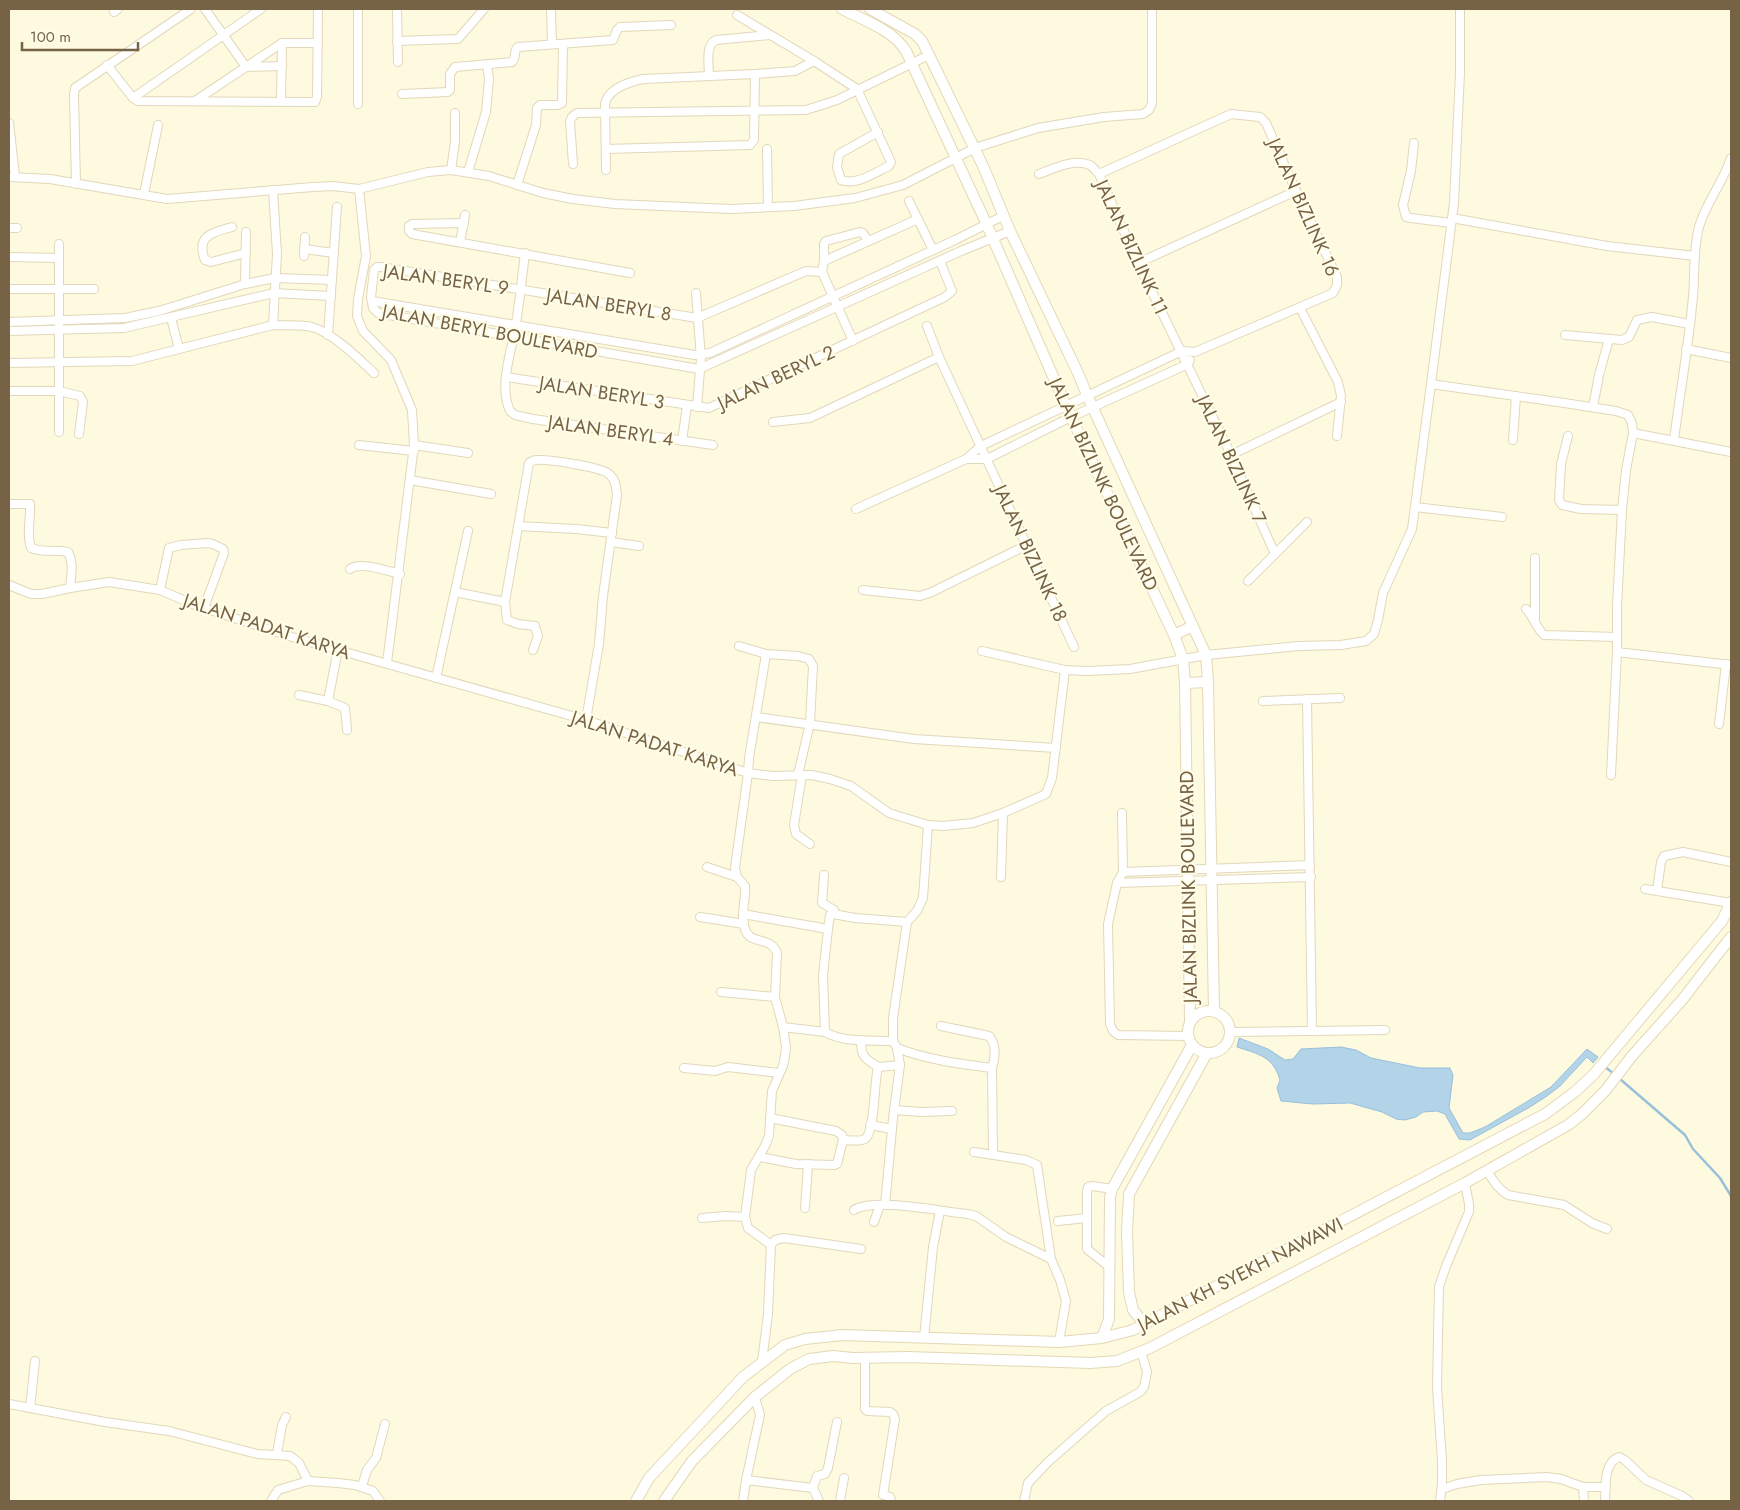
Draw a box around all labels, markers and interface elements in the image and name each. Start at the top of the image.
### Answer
scale bar [22,20,139,52]
text: 100 m [30,26,71,48]
street label: JALAN BIZLINK 16 [1260,131,1346,281]
street label: JALAN BIZLINK 11 [1087,173,1175,319]
street label: JALAN BERYL 9 [378,257,511,302]
street label: JALAN BERYL 8 [542,281,673,328]
street label: JALAN BERYL BOULEVARD [377,297,600,366]
street label: JALAN BERYL 2 [710,338,839,418]
street label: JALAN BERYL 3 [535,369,666,416]
street label: JALAN BIZLINK BOULEVARD [1041,370,1165,595]
street label: JALAN BIZLINK 7 [1189,388,1273,528]
street label: JALAN BERYL 4 [543,408,676,453]
street label: JALAN BIZLINK 18 [986,478,1074,626]
street label: JALAN PADAT KARYA [177,586,354,666]
street label: JALAN PADAT KARYA [565,703,742,783]
street label: JALAN BIZLINK BOULEVARD [1173,770,1204,1006]
street label: JALAN KH SYEKH NAWAWI [1130,1211,1348,1339]

